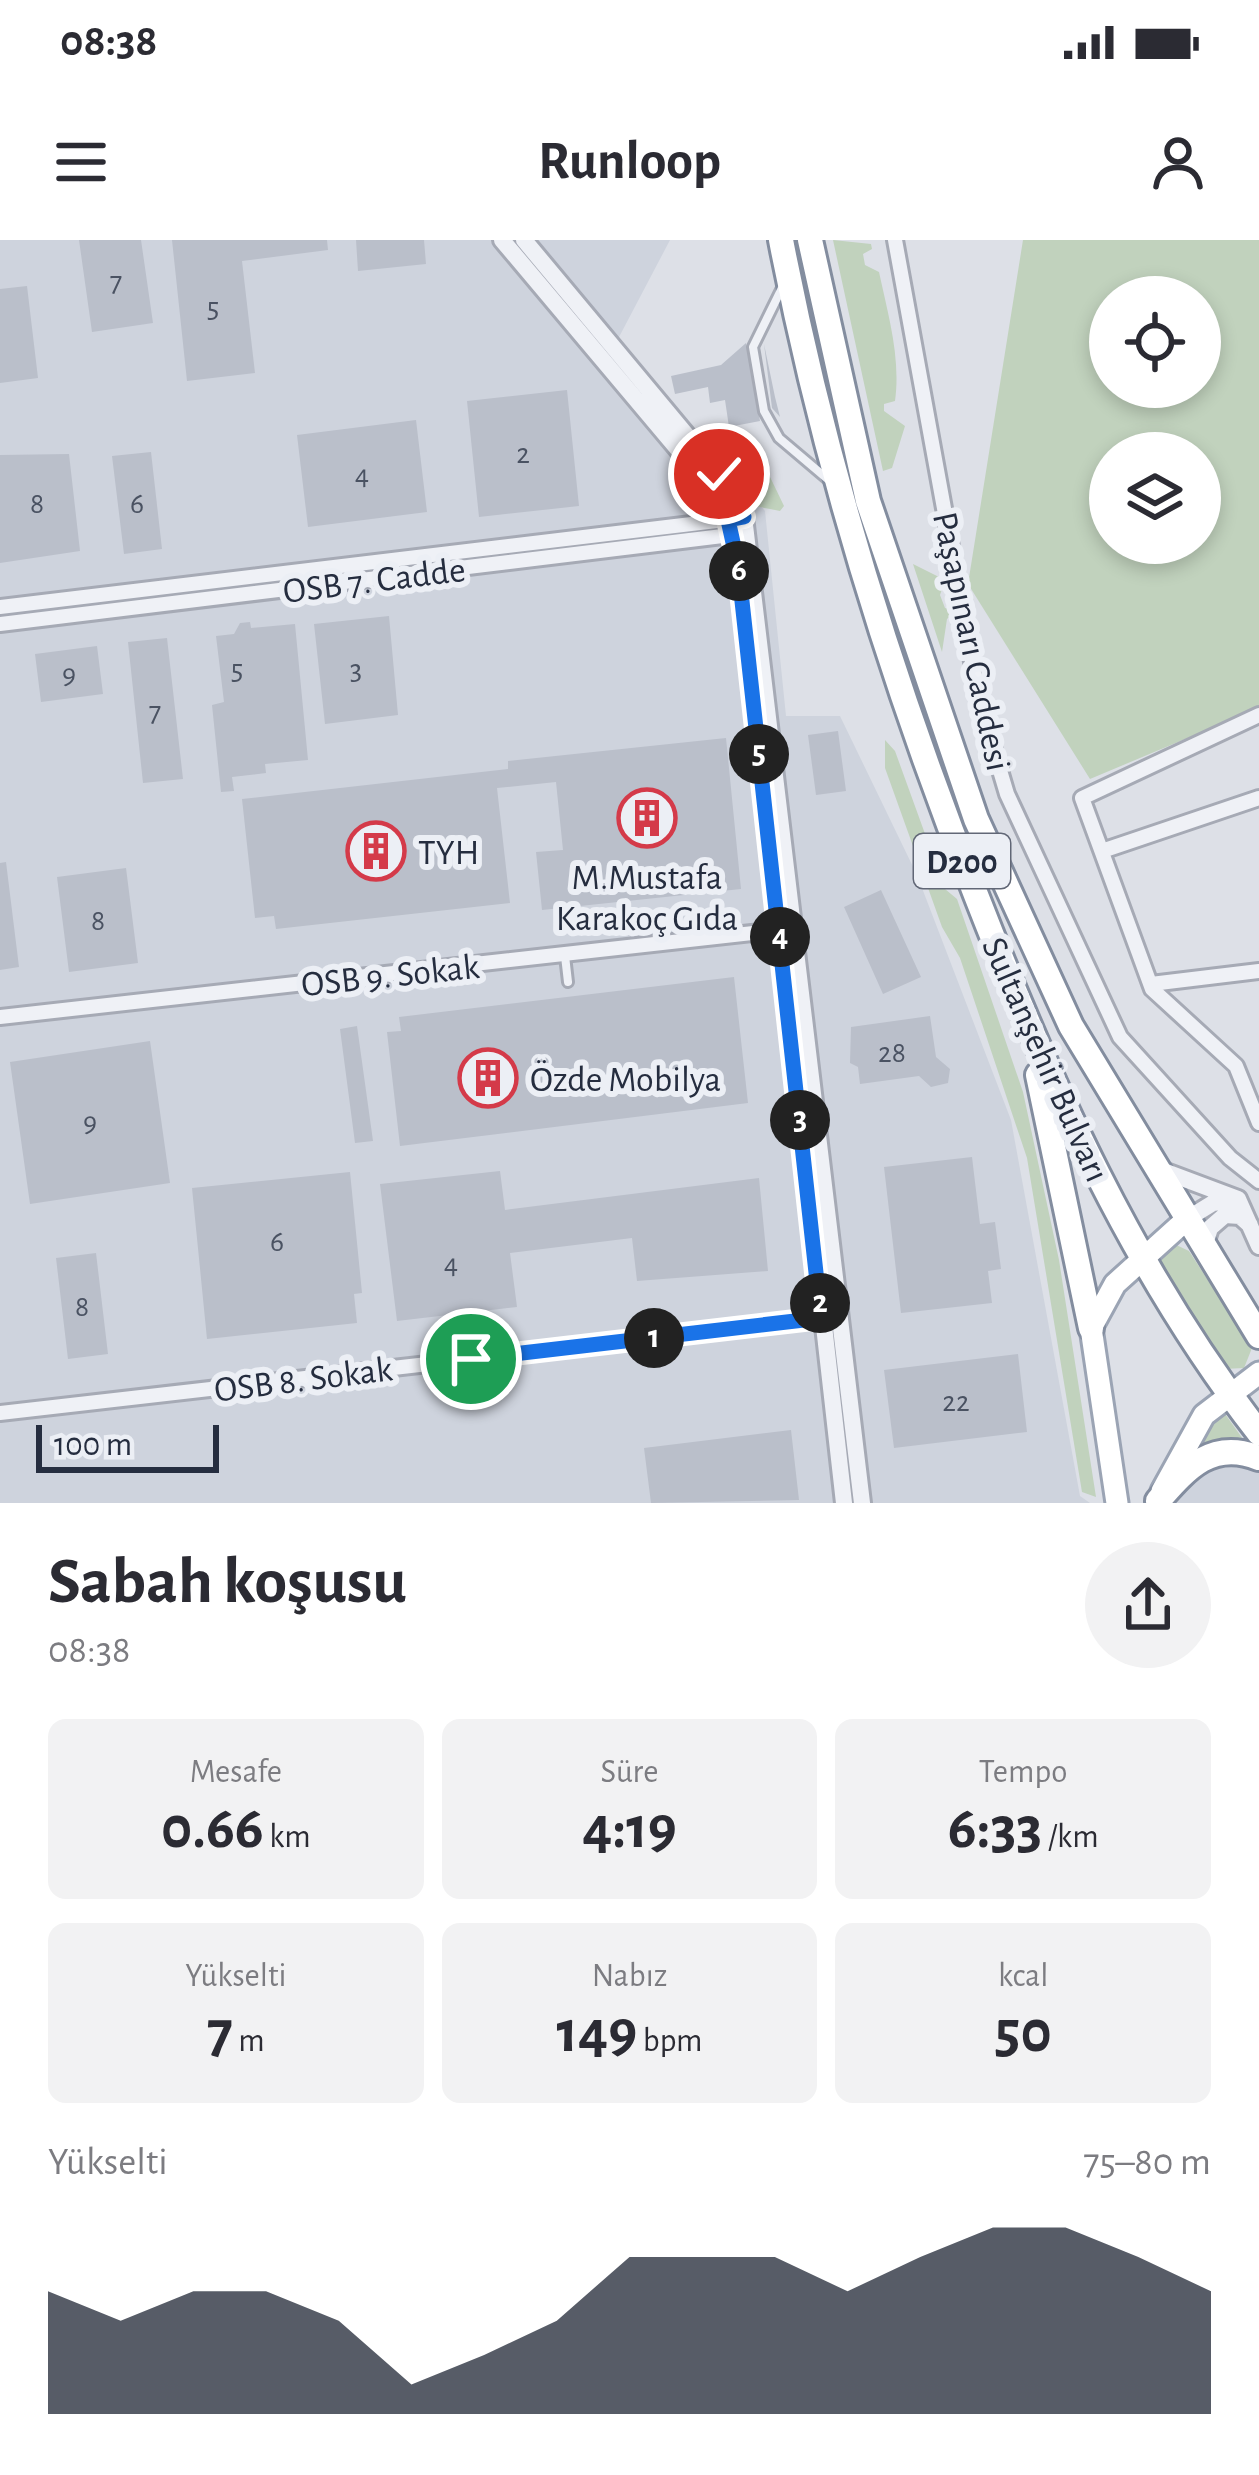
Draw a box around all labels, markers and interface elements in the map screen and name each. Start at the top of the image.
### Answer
text: 08:38 [60,19,158,64]
icon: menu [48,129,114,195]
icon: person [1145,129,1211,195]
text: Runloop [538,135,721,189]
house number: 7 [110,267,122,297]
map controls [1089,276,1221,564]
button: locate [1089,276,1221,408]
house number: 5 [207,293,219,323]
pin [668,423,770,525]
button: layers [1089,432,1221,564]
house number: 2 [516,439,530,469]
icon: check [686,441,752,507]
house number: 4 [355,460,369,490]
house number: 8 [30,489,44,519]
house number: 6 [130,489,144,519]
street label: Paşapınarı Caddesi [926,509,1016,774]
pin: 6 [709,541,769,601]
street label: OSB 7. Cadde [281,552,468,610]
text: 6 [731,554,747,587]
house number: 5 [231,655,243,685]
house number: 3 [350,655,362,685]
house number: 9 [62,660,76,690]
house number: 7 [149,697,161,727]
pin: 5 [729,724,789,784]
text: 5 [752,737,766,770]
building icon: M.Mustafa Karakoç Gıda [616,787,678,849]
building icon: TYH [345,820,407,882]
road number: D200 [914,834,1010,888]
place label: TYH [418,835,479,871]
place label: M.Mustafa Karakoç Gıda [556,860,738,937]
house number: 8 [91,906,105,936]
pin: 4 [750,907,810,967]
text: 4 [772,920,788,953]
street label: Sultanşehir Bulvarı [975,932,1115,1187]
street label: OSB 9. Sokak [299,949,482,1003]
house number: 28 [878,1038,906,1068]
building icon: Özde Mobilya [457,1047,519,1109]
place label: Özde Mobilya [530,1060,721,1098]
pin: 3 [770,1090,830,1150]
text: 3 [793,1103,807,1136]
house number: 9 [83,1108,97,1138]
house number: 6 [270,1227,284,1257]
house number: 4 [444,1249,458,1279]
pin: 2 [790,1273,850,1333]
text: 2 [812,1286,828,1319]
house number: 8 [75,1292,89,1322]
pin [420,1308,522,1410]
pin: 1 [624,1308,684,1368]
text: 1 [648,1321,660,1354]
icon: arrive [438,1326,504,1392]
street label: OSB 8. Sokak [212,1351,395,1409]
house number: 22 [942,1387,970,1417]
scale bar [36,1419,219,1472]
text: 100 m [54,1429,132,1462]
button: share [1085,1542,1211,1668]
text: Sabah koşusu [48,1549,407,1615]
text: 08:38 [48,1631,131,1670]
text: Mesafe [190,1756,282,1789]
text: Süre [601,1756,658,1789]
text: Tempo [979,1756,1067,1789]
text: 0.66 [161,1799,264,1859]
text: 4:19 [582,1799,677,1859]
text: 6:33 [948,1799,1042,1859]
text: km [264,1821,311,1854]
text: /km [1042,1821,1099,1854]
text: Yükselti [185,1960,286,1993]
text: Nabız [592,1960,667,1993]
text: kcal [998,1960,1048,1993]
text: 7 [207,2003,233,2063]
text: 149 [556,2003,637,2063]
text: 50 [995,2003,1052,2063]
text: m [233,2025,265,2058]
text: bpm [637,2025,703,2058]
text: Yükselti [48,2143,168,2182]
text: 75–80 m [1083,2143,1211,2182]

